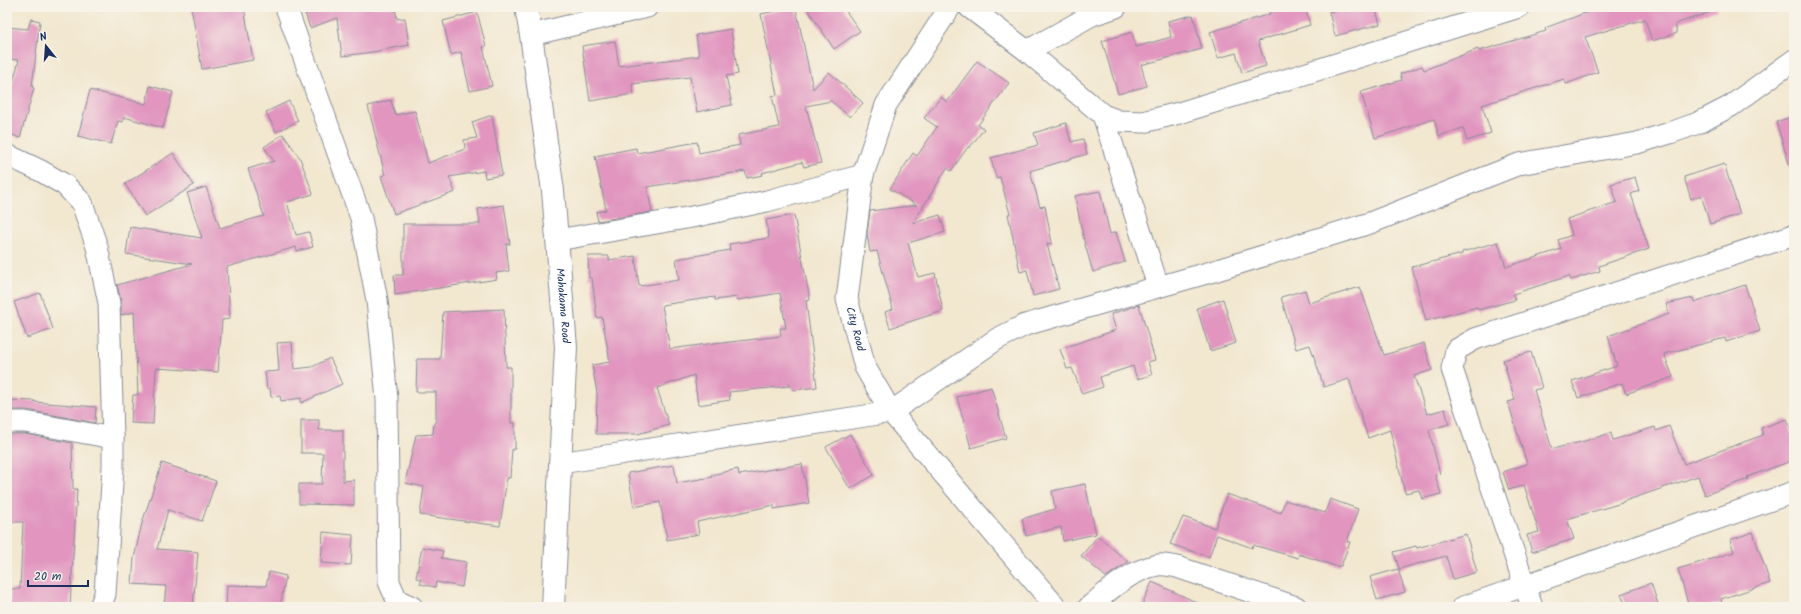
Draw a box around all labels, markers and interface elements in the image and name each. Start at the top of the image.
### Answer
north arrow [26,26,66,66]
text: N [37,28,49,47]
street label: Mahakama Road [550,267,575,345]
street label: City Road [841,305,870,354]
scale bar [28,562,88,588]
text: 20 m [34,567,62,586]

